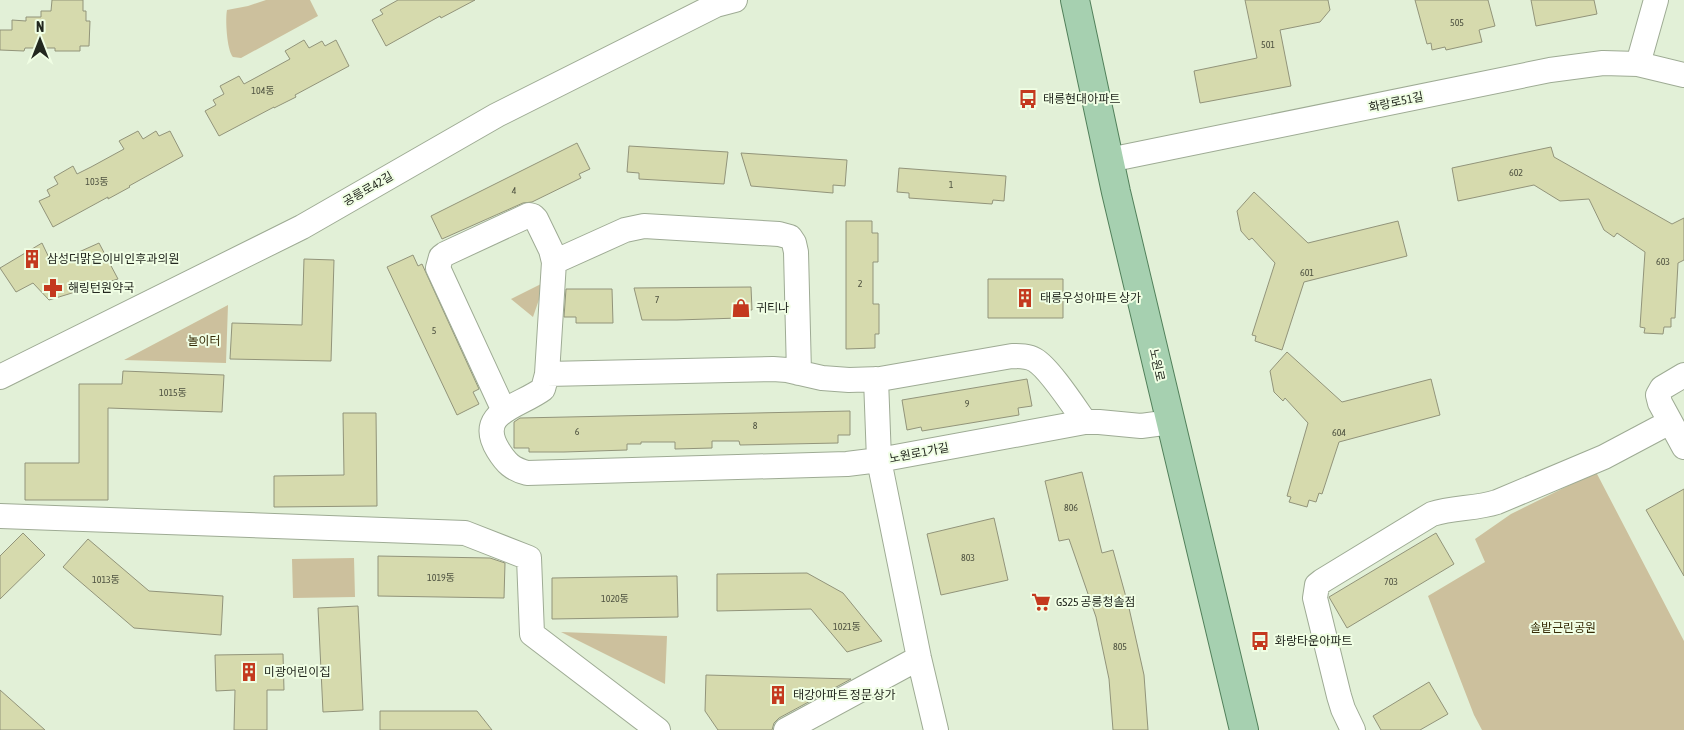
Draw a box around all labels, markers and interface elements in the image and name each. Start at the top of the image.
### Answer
north arrow [15,15,65,65]
house number: 505 [1450,17,1464,28]
text: N [36,19,44,35]
house number: 501 [1261,39,1275,50]
house number: 104동 [251,85,275,96]
bus stop icon: 태릉현대아파트 [1017,88,1039,110]
street label: 화랑로51길 [1367,89,1425,115]
place label: 태릉현대아파트 [1043,92,1120,106]
house number: 602 [1509,167,1523,178]
street label: 공릉로42길 [340,169,396,209]
house number: 103동 [85,176,109,187]
house number: 1 [949,179,954,190]
house number: 4 [512,185,517,196]
building icon: 삼성더맑은이비인후과의원 [21,248,43,270]
place label: 삼성더맑은이비인후과의원 [47,252,179,266]
house number: 603 [1656,256,1670,267]
house number: 601 [1300,267,1314,278]
pharmacy icon: 해링턴원약국 [42,277,64,299]
house number: 2 [858,278,863,289]
place label: 해링턴원약국 [68,281,134,295]
building icon: 태릉우성아파트 상가 [1014,287,1036,309]
place label: 태릉우성아파트 상가 [1040,291,1141,305]
house number: 7 [655,294,660,305]
shop icon: 귀티나 [730,297,752,319]
place label: 귀티나 [756,301,789,315]
house number: 5 [432,325,437,336]
park label: 놀이터 [187,334,221,348]
street label: 노원로 [1146,347,1168,383]
house number: 1015동 [159,387,187,398]
house number: 9 [965,398,970,409]
house number: 8 [753,420,758,431]
house number: 6 [575,426,580,437]
house number: 604 [1332,427,1346,438]
street label: 노원로1가길 [888,440,950,466]
house number: 806 [1064,502,1078,513]
house number: 803 [961,552,975,563]
house number: 1019동 [427,572,455,583]
house number: 1013동 [92,574,120,585]
house number: 703 [1384,576,1398,587]
supermarket icon: GS25 공릉청솔점 [1030,591,1052,613]
house number: 1020동 [601,593,629,604]
place label: GS25 공릉청솔점 [1056,595,1136,609]
house number: 1021동 [833,621,861,632]
park label: 솔밭근린공원 [1530,621,1596,635]
bus stop icon: 화랑타운아파트 [1249,630,1271,652]
place label: 화랑타운아파트 [1275,634,1352,648]
house number: 805 [1113,641,1127,652]
building icon: 미광어린이집 [238,661,260,683]
place label: 미광어린이집 [264,665,330,679]
building icon: 태강아파트 정문 상가 [767,684,789,706]
place label: 태강아파트 정문 상가 [793,688,896,702]

